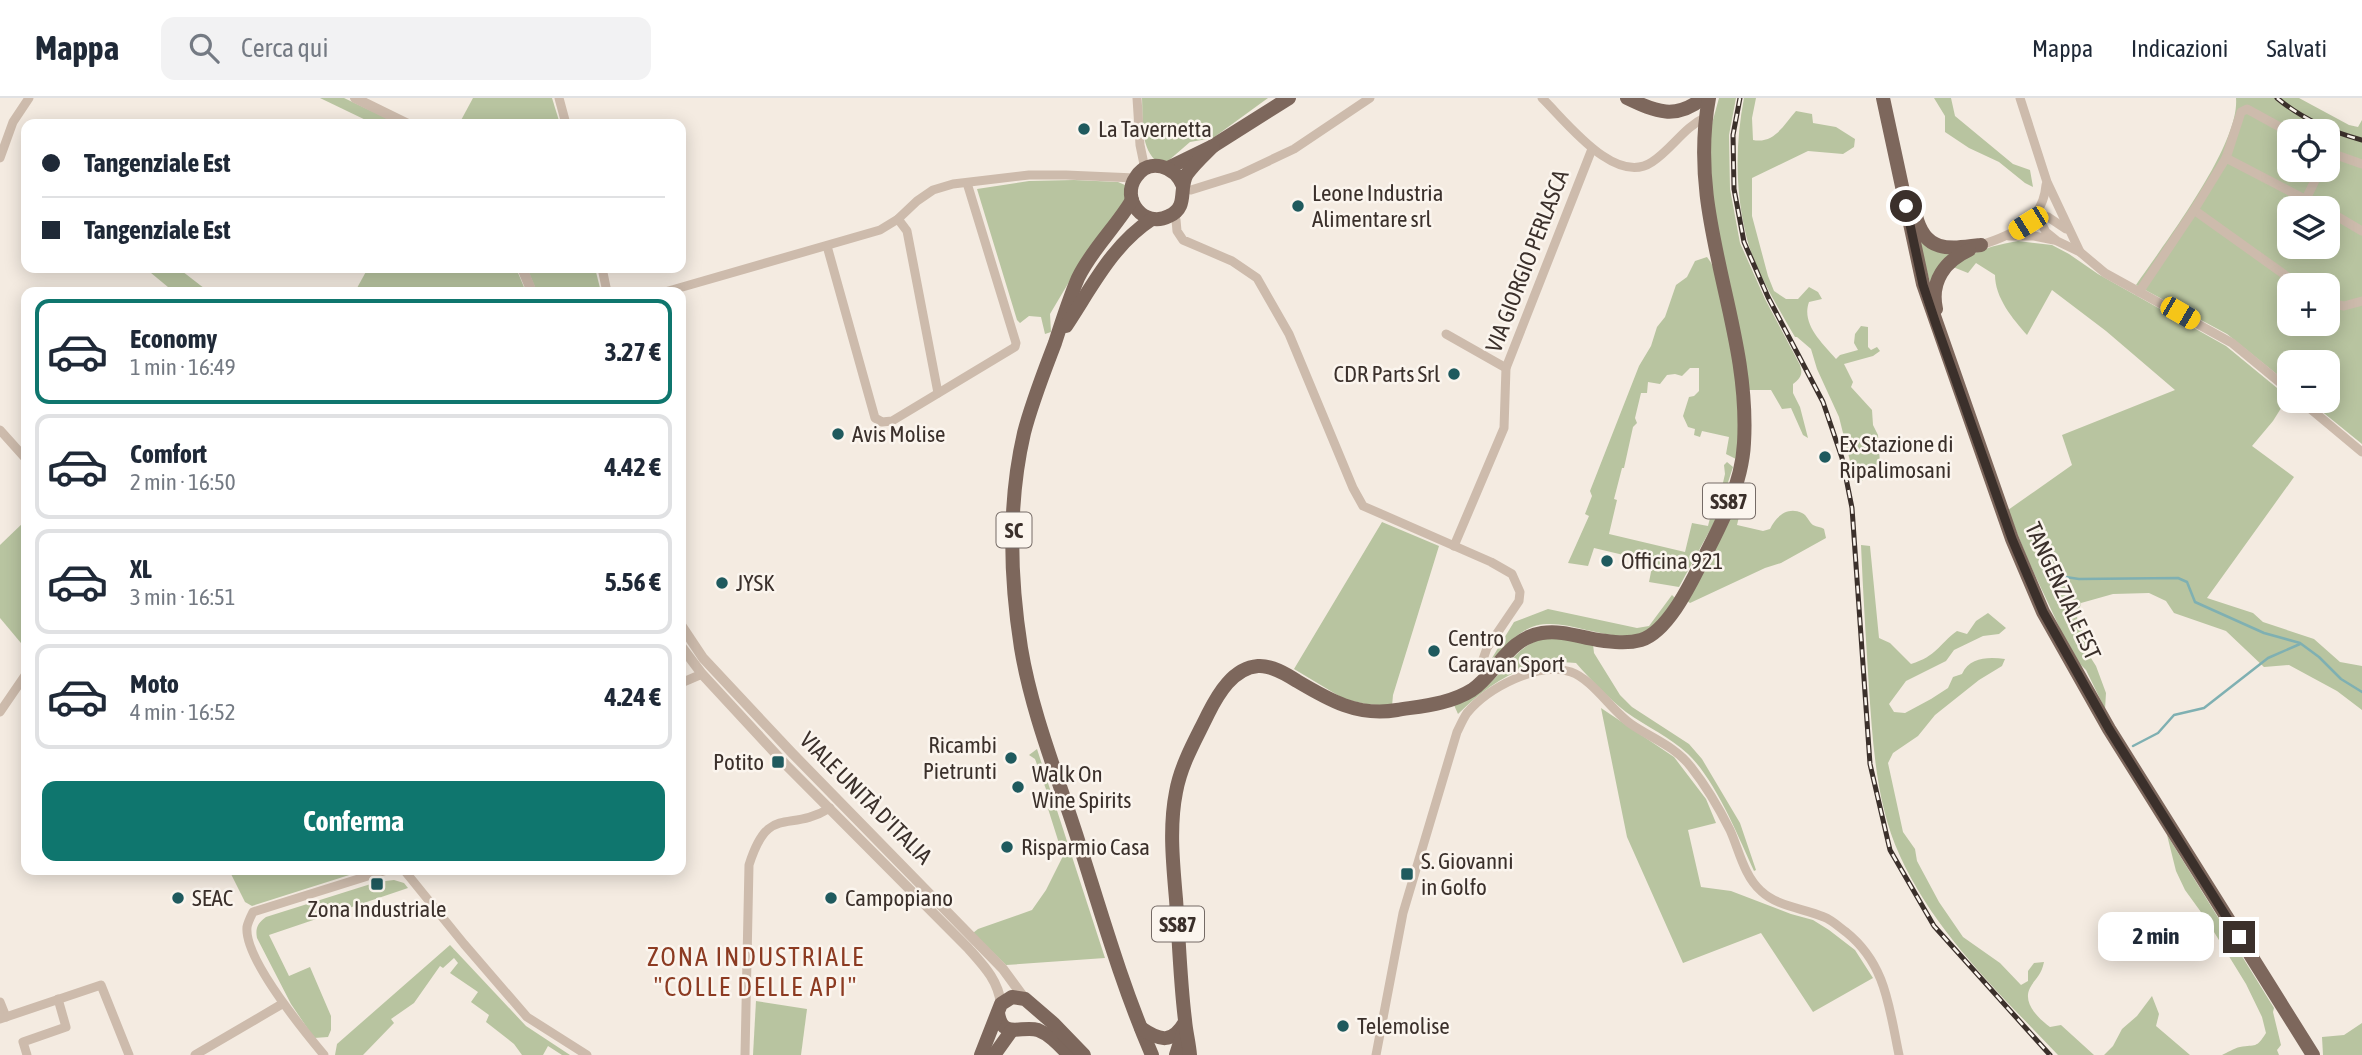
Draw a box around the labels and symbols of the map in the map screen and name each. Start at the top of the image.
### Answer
place label: La Tavernetta [1098,116,1212,142]
marker: La Tavernetta [1076,121,1092,137]
street label: VIA GIORGIO PERLASCA [1480,166,1574,356]
place label: Leone Industria Alimentare srl [1312,180,1443,232]
route start [1890,190,1922,222]
marker: Leone Industria Alimentare srl [1290,198,1306,214]
car [2005,203,2052,243]
car [2157,293,2204,333]
place label: CDR Parts Srl [1334,361,1440,387]
marker: CDR Parts Srl [1446,366,1462,382]
place label: Avis Molise [852,421,945,447]
marker: Avis Molise [830,426,846,442]
place label: Ex Stazione di Ripalimosani [1839,431,1954,483]
marker: Ex Stazione di Ripalimosani [1817,449,1833,465]
road number: SS87 [1703,484,1755,518]
road number: SC [996,512,1032,548]
street label: TANGENZIALE EST [2020,518,2106,664]
place label: Officina 921 [1621,548,1723,574]
marker: Officina 921 [1599,553,1615,569]
place label: JYSK [736,570,775,596]
marker: JYSK [714,575,730,591]
place label: Centro Caravan Sport [1448,625,1565,677]
marker: Centro Caravan Sport [1426,643,1442,659]
street label: VIALE UNITÀ D'ITALIA [795,727,938,870]
place label: Ricambi Pietrunti [923,732,997,784]
place label: Potito [713,749,764,775]
marker: Ricambi Pietrunti [1003,750,1019,766]
marker: Potito [770,754,786,770]
place label: Walk On Wine Spirits [1032,761,1131,813]
marker: Walk On Wine Spirits [1010,779,1026,795]
place label: Risparmio Casa [1021,834,1150,860]
marker: Risparmio Casa [999,839,1015,855]
place label: S. Giovanni in Golfo [1421,848,1514,900]
marker: S. Giovanni in Golfo [1399,866,1415,882]
marker: Zona Industriale [369,876,385,892]
place label: SEAC [192,885,233,911]
place label: Campopiano [845,885,953,911]
marker: SEAC [170,890,186,906]
marker: Campopiano [823,890,839,906]
place label: Zona Industriale [307,896,447,922]
road number: SS87 [1152,906,1204,942]
callout: 2 min [2099,912,2214,962]
route end [2223,921,2255,953]
district label: ZONA INDUSTRIALE "COLLE DELLE API" [647,942,865,1002]
place label: Telemolise [1357,1013,1450,1039]
marker: Telemolise [1335,1018,1351,1034]

